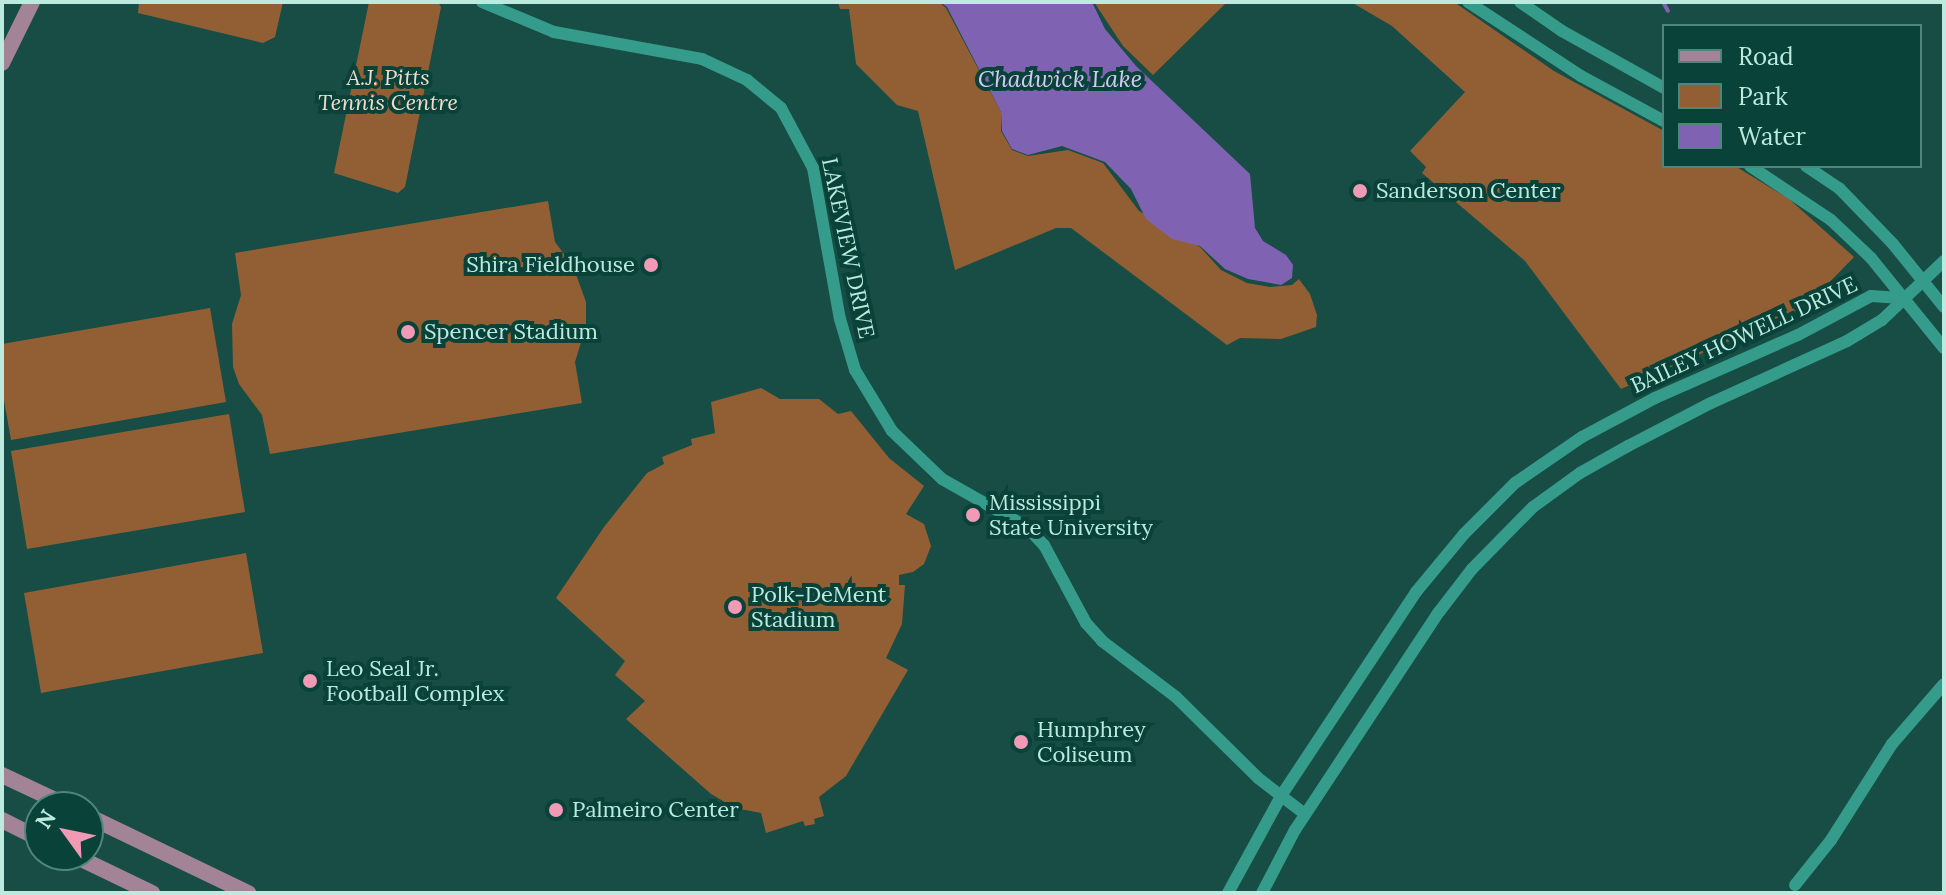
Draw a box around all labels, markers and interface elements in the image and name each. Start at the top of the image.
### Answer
legend [1662,24,1922,168]
text: Road [1738,41,1794,72]
park label: A.J. Pitts Tennis Centre [318,64,458,116]
water label: Chadwick Lake [978,65,1142,93]
text: Park [1738,81,1788,112]
text: Water [1738,121,1806,152]
street label: LAKEVIEW DRIVE [816,155,880,341]
place label: Sanderson Center [1376,178,1560,204]
marker: Sanderson Center [1351,182,1369,200]
place label: Shira Fieldhouse [466,252,635,278]
marker: Shira Fieldhouse [642,256,660,274]
street label: BAILEY HOWELL DRIVE [1627,271,1861,399]
place label: Spencer Stadium [424,319,598,345]
marker: Spencer Stadium [399,323,417,341]
place label: Mississippi State University [989,489,1153,540]
marker: Mississippi State University [964,506,982,524]
place label: Polk-DeMent Stadium [751,581,886,632]
marker: Polk-DeMent Stadium [726,598,744,616]
place label: Leo Seal Jr. Football Complex [326,655,504,706]
marker: Leo Seal Jr. Football Complex [301,672,319,690]
place label: Humphrey Coliseum [1037,716,1146,768]
marker: Humphrey Coliseum [1012,733,1030,751]
north arrow [24,791,104,871]
place label: Palmeiro Center [572,797,739,823]
marker: Palmeiro Center [547,801,565,819]
text: N [29,804,62,834]

